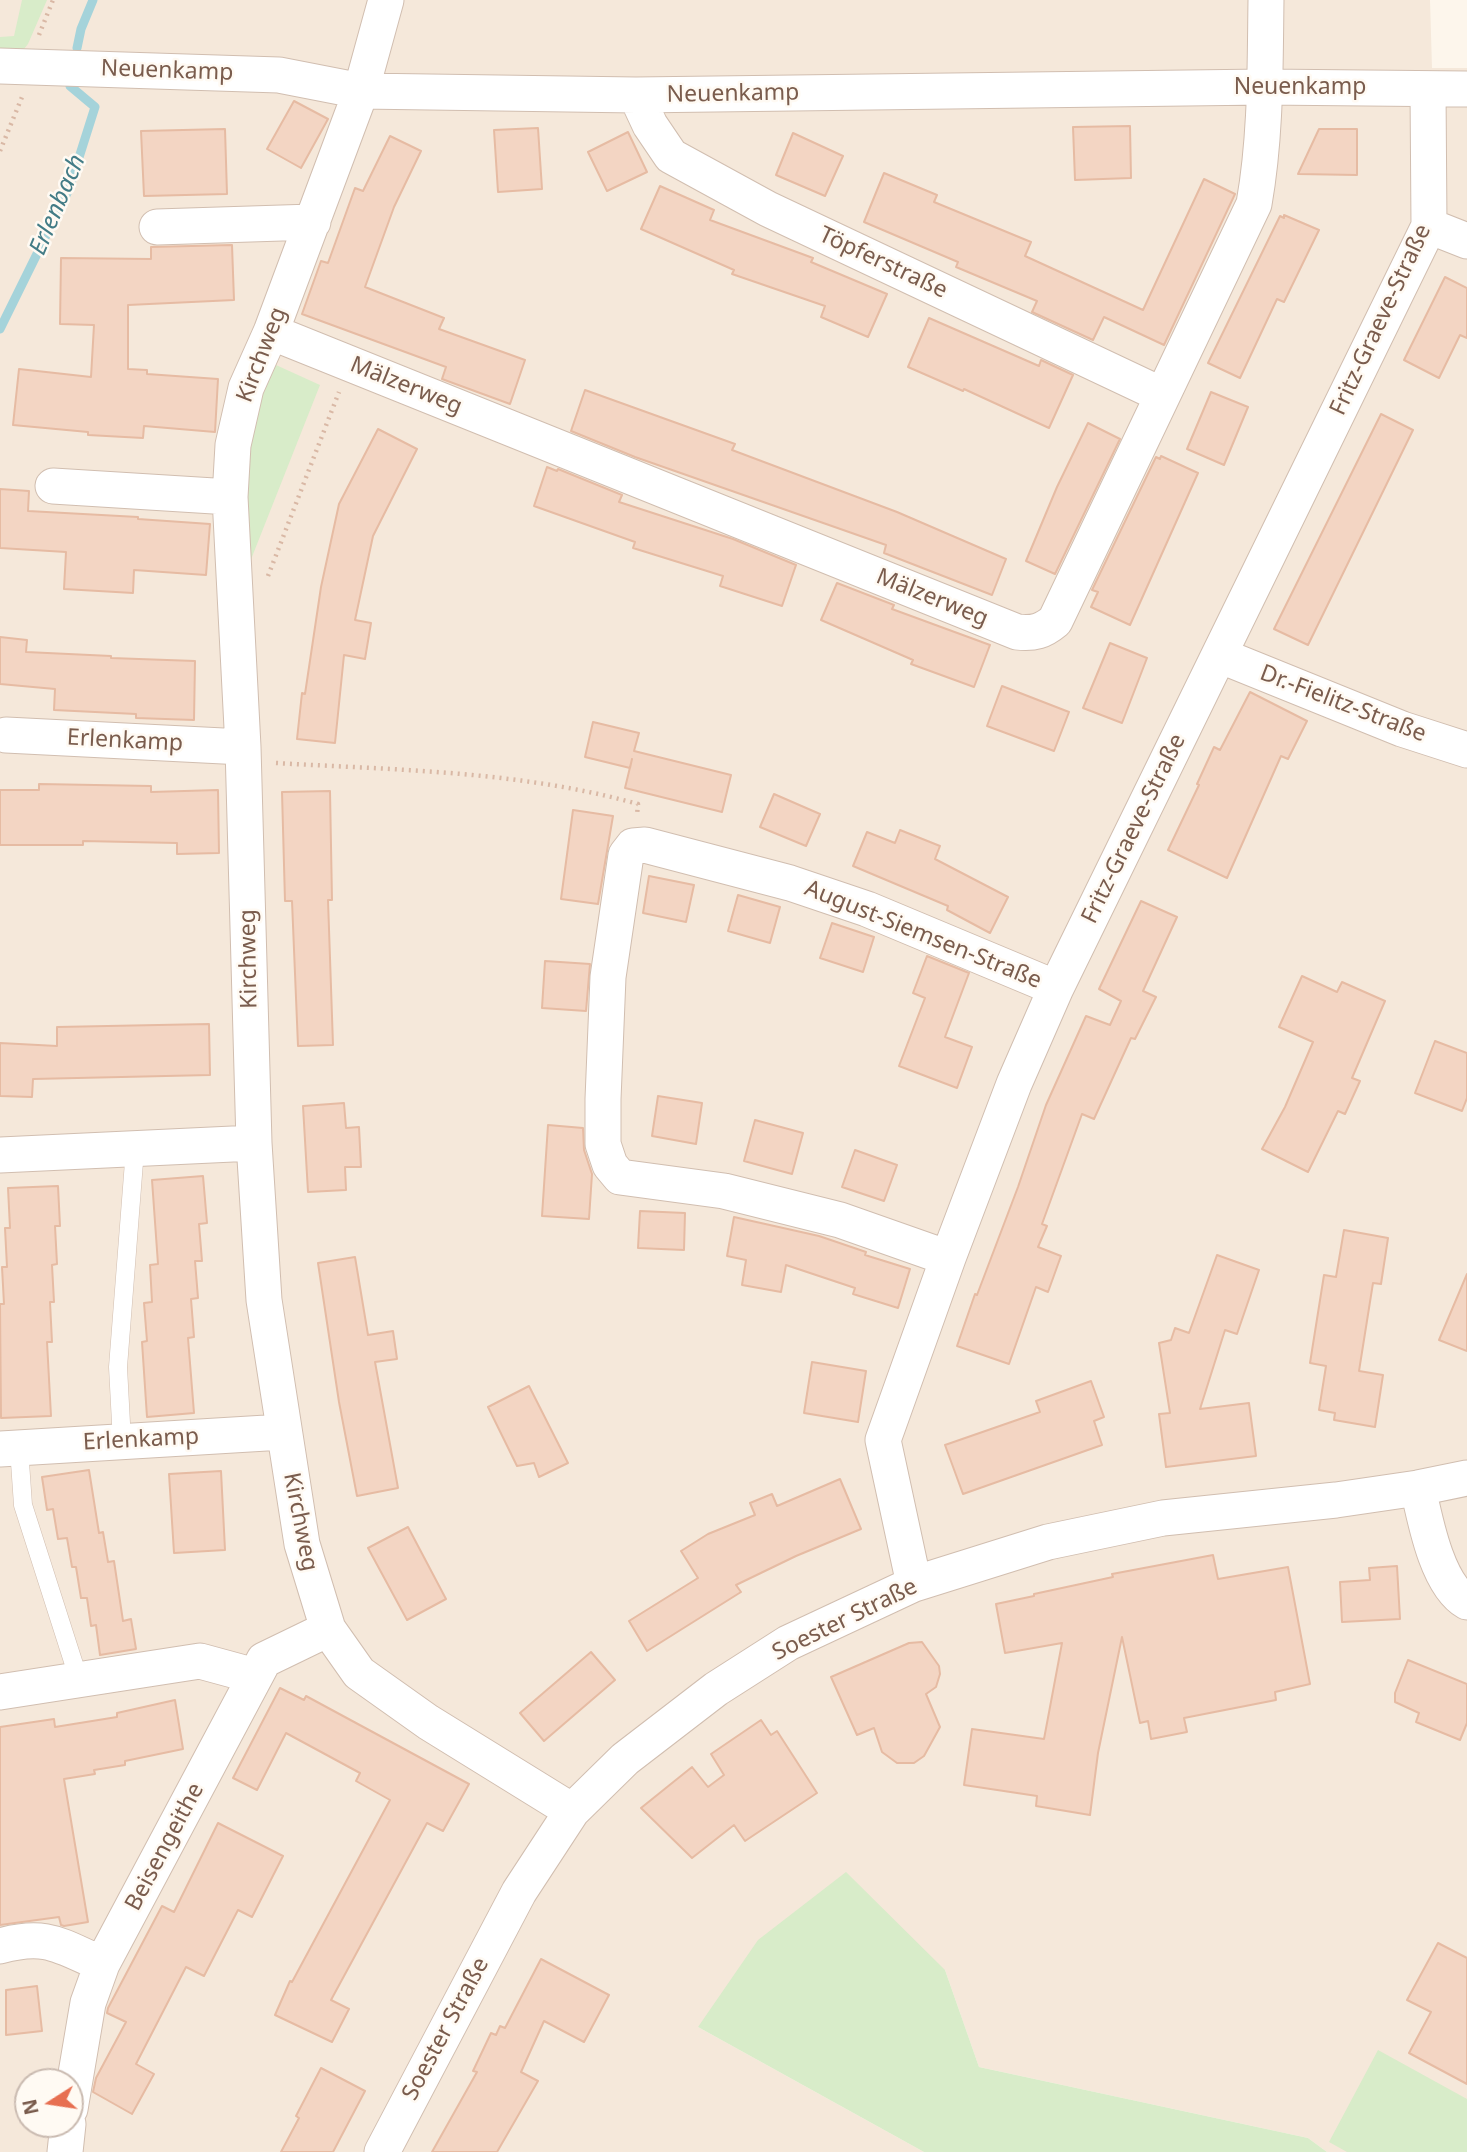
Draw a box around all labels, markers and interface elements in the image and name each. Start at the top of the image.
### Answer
street label: Neuenkamp [100,55,234,87]
street label: Neuenkamp [1234,73,1366,101]
street label: Neuenkamp [666,79,800,109]
water label: Erlenbach [24,150,92,260]
street label: Fritz-Graeve-Straße [1325,220,1437,420]
street label: Töpferstraße [814,221,952,305]
street label: Kirchweg [231,304,293,406]
street label: Mälzerweg [346,351,466,421]
street label: Mälzerweg [872,563,992,633]
street label: Dr.-Fielitz-Straße [1256,660,1430,748]
street label: Erlenkamp [66,724,184,758]
street label: Fritz-Graeve-Straße [1076,730,1192,928]
street label: August-Siemsen-Straße [801,875,1045,995]
street label: Kirchweg [234,909,264,1009]
street label: Erlenkamp [82,1423,200,1457]
street label: Kirchweg [277,1470,323,1574]
street label: Soester Straße [768,1573,922,1667]
street label: Beisengeithe [120,1778,210,1916]
street label: Soester Straße [397,1953,495,2105]
north arrow [14,2068,84,2138]
text: N [16,2097,45,2117]

